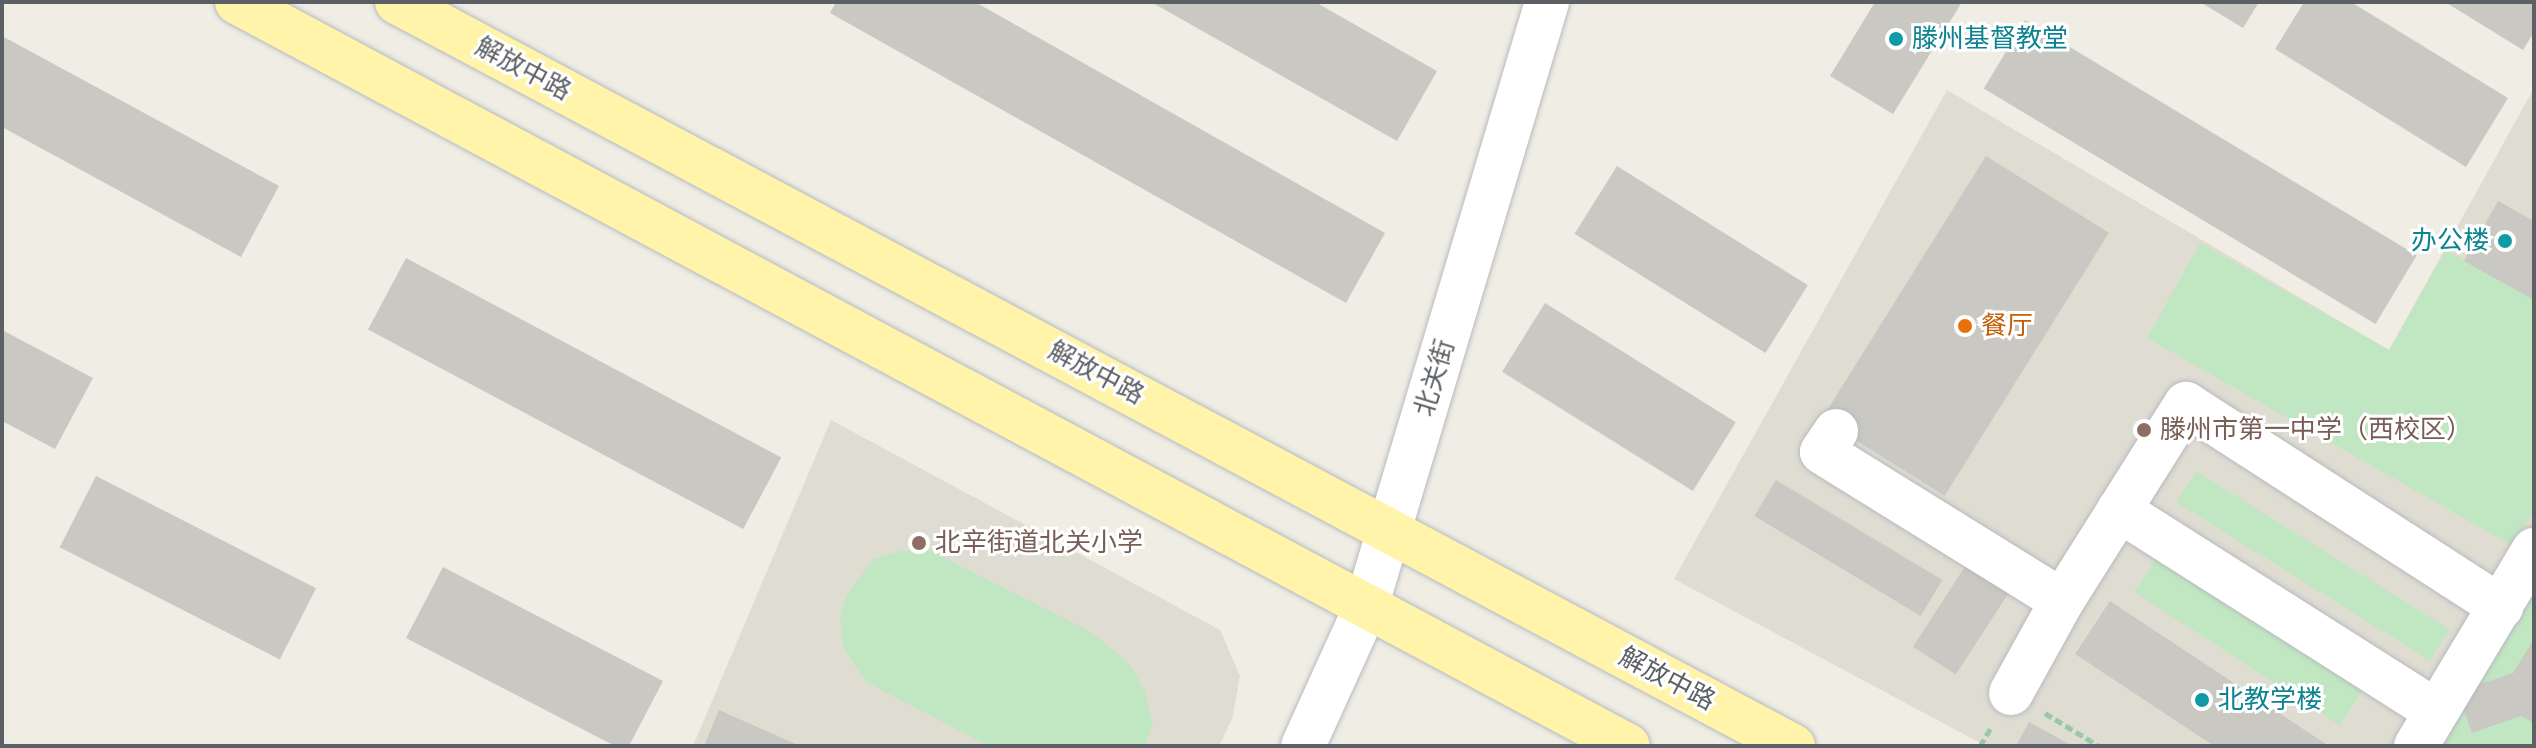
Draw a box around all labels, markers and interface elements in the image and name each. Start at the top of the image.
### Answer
place label: 滕州基督教堂 [1912,23,2068,55]
marker: 滕州基督教堂 [1887,30,1905,48]
street label: 解放中路 [470,31,576,107]
place label: 办公楼 [2411,225,2489,257]
marker: 办公楼 [2496,232,2514,250]
place label: 餐厅 [1981,310,2033,342]
marker: 餐厅 [1956,317,1974,335]
street label: 解放中路 [1043,335,1149,411]
street label: 北关街 [1409,336,1461,420]
place label: 滕州市第一中学（西校区） [2160,414,2472,446]
marker: 滕州市第一中学（西校区） [2135,421,2153,439]
place label: 北辛街道北关小学 [935,527,1143,559]
marker: 北辛街道北关小学 [910,534,928,552]
street label: 解放中路 [1614,641,1720,717]
place label: 北教学楼 [2218,684,2322,716]
marker: 北教学楼 [2193,691,2211,709]

